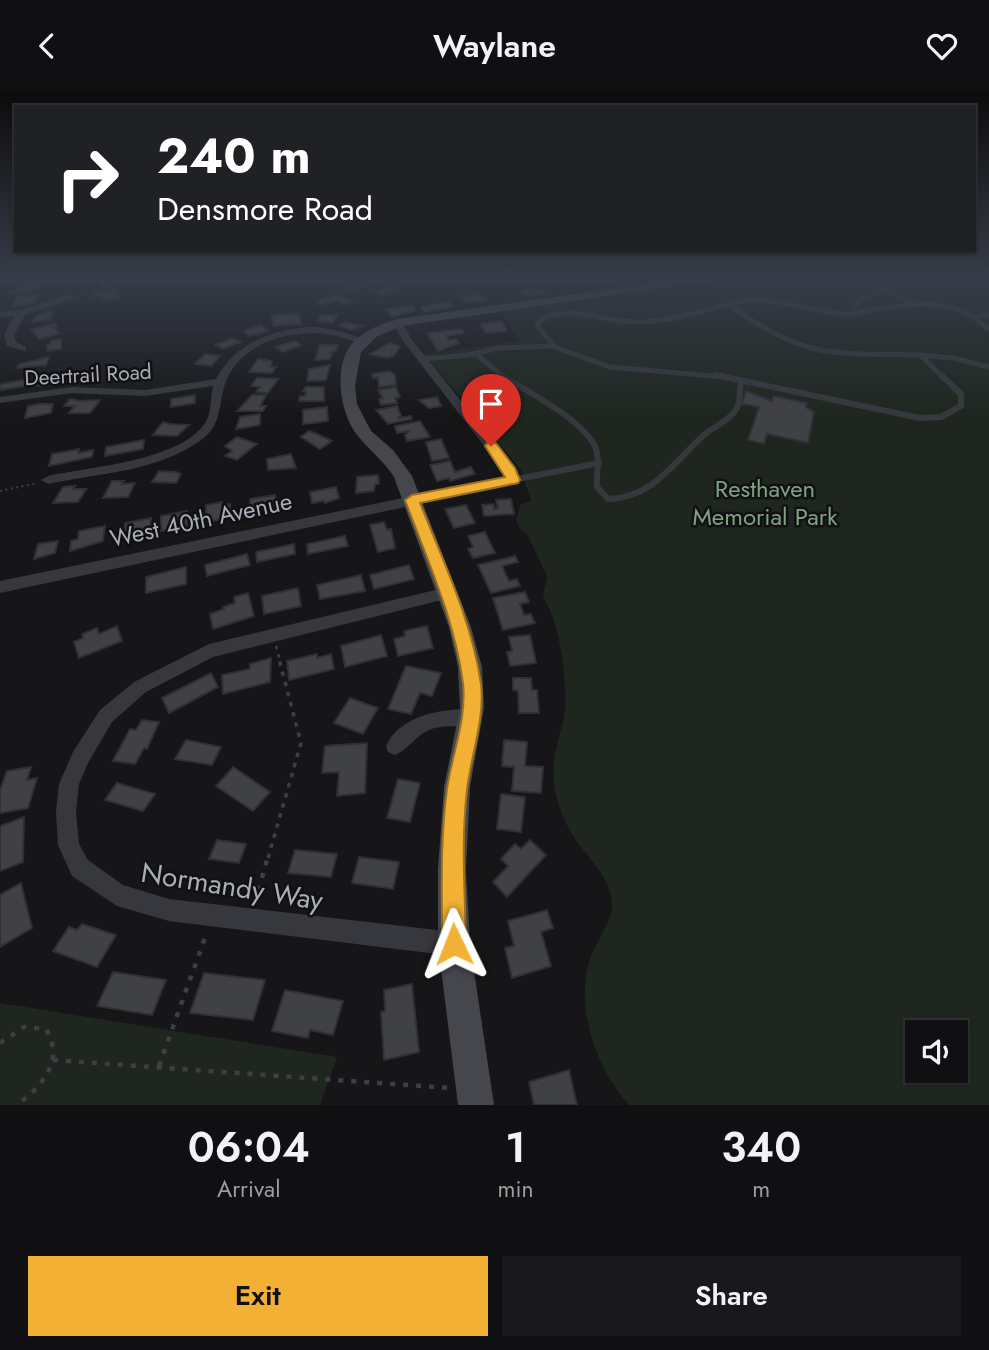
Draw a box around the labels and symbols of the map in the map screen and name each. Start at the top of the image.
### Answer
street label: Deertrail Road [24,357,152,393]
pin [461,374,521,446]
park label: Resthaven Memorial Park [692,471,838,534]
street label: West 40th Avenue [107,483,295,556]
street label: Normandy Way [138,852,327,921]
position arrow [417,907,491,981]

